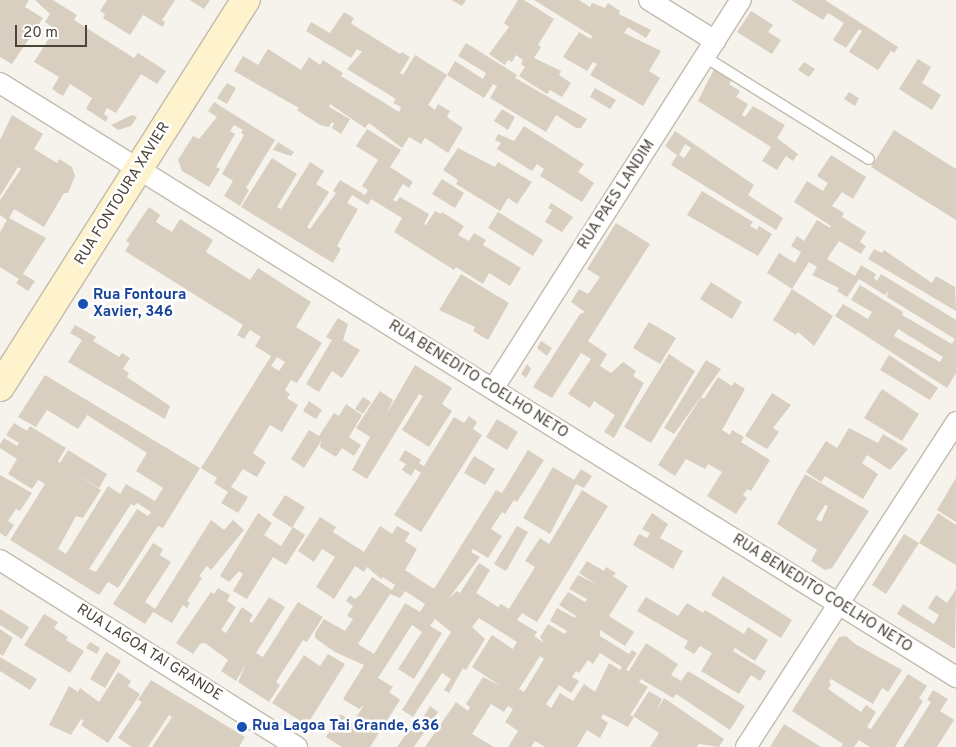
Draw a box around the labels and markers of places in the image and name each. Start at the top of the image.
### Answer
place label: Rua Fontoura Xavier, 346 [93,286,186,321]
marker: Rua Fontoura Xavier, 346 [77,298,89,310]
place label: Rua Lagoa Tai Grande, 636 [252,718,439,736]
marker: Rua Lagoa Tai Grande, 636 [236,721,248,733]

